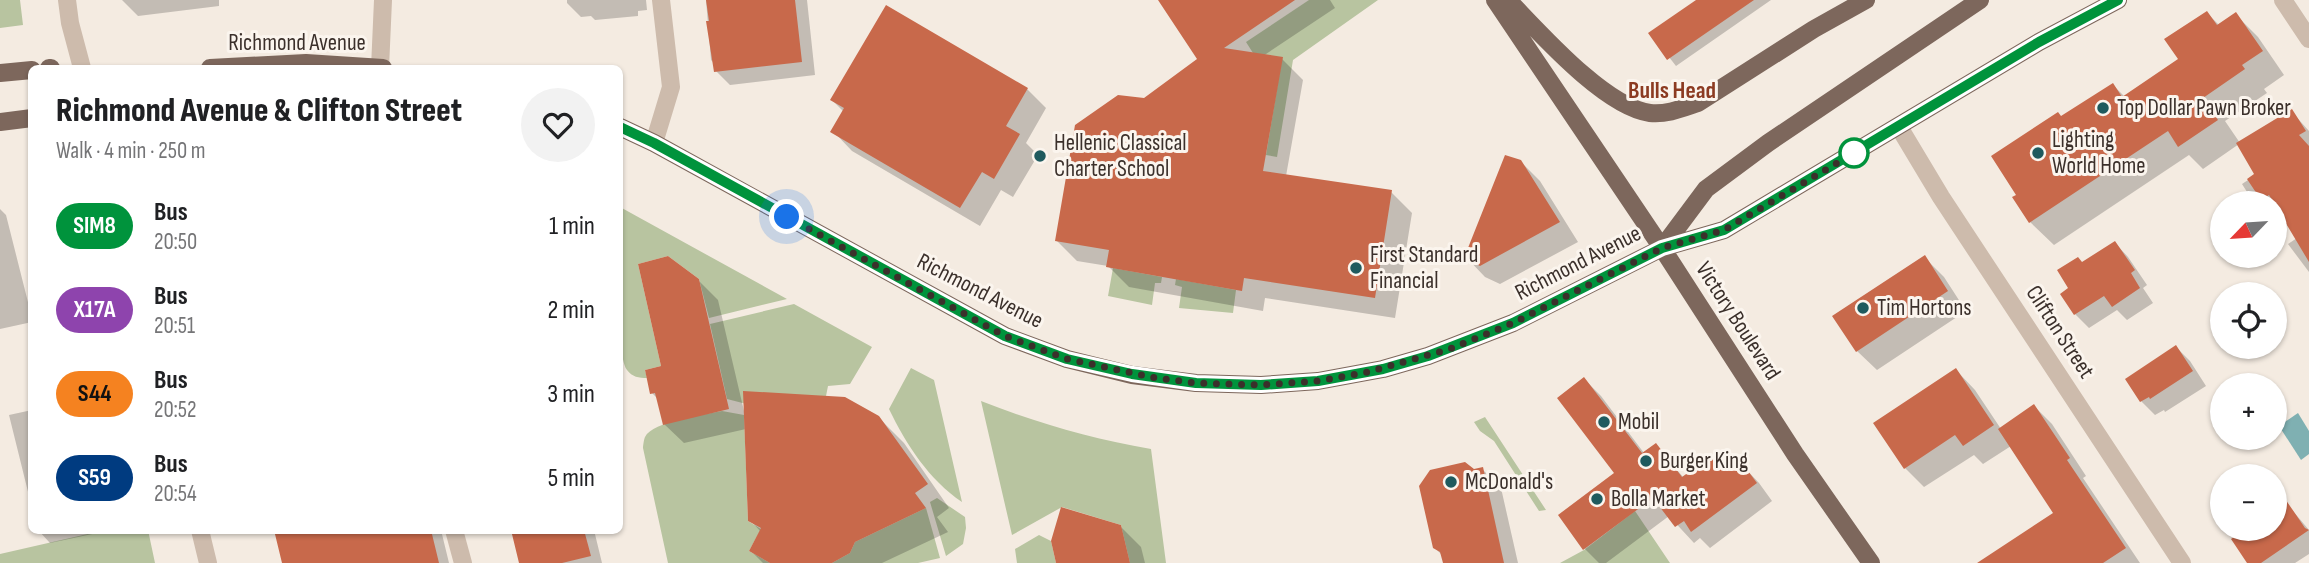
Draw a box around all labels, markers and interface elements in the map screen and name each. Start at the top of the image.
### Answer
street label: Richmond Avenue [228,29,366,57]
district label: Bulls Head [1628,76,1716,105]
button: heart [521,88,595,162]
text: Richmond Avenue & Clifton Street [56,91,462,131]
place label: Top Dollar Pawn Broker [2117,94,2291,122]
marker: Top Dollar Pawn Broker [2095,100,2111,116]
place label: Lighting World Home [2052,126,2146,180]
place label: Hellenic Classical Charter School [1054,129,1187,183]
text: Walk · 4 min · 250 m [56,137,206,165]
unlabelled marker [1839,138,1869,168]
marker: Lighting World Home [2030,145,2046,161]
marker: Hellenic Classical Charter School [1032,148,1048,164]
north arrow [2210,191,2287,268]
map controls [2210,191,2287,541]
text: Bus [154,197,188,228]
your location [769,199,804,234]
text: SIM8 [73,211,116,240]
text: 1 min [549,211,595,242]
street label: Richmond Avenue [1510,219,1646,307]
text: 20:50 [154,228,197,256]
place label: First Standard Financial [1370,241,1478,295]
street label: Richmond Avenue [912,247,1048,335]
street label: Victory Boulevard [1689,257,1787,385]
marker: First Standard Financial [1348,260,1364,276]
street label: Clifton Street [2020,280,2100,384]
text: Bus [154,281,188,312]
button: locate [2210,282,2287,359]
place label: Tim Hortons [1877,294,1972,322]
text: X17A [74,295,115,324]
text: 2 min [547,295,595,326]
marker: Tim Hortons [1855,300,1871,316]
text: 20:51 [154,312,195,340]
text: Bus [154,365,188,396]
button: + [2210,373,2287,450]
text: S44 [78,379,111,408]
text: 3 min [547,379,595,410]
text: 20:52 [154,396,197,424]
place label: Mobil [1618,408,1659,436]
marker: Mobil [1596,414,1612,430]
place label: Burger King [1660,447,1748,475]
text: Bus [154,449,188,480]
marker: Burger King [1638,453,1654,469]
text: S59 [78,463,111,492]
text: 5 min [548,463,595,494]
button: − [2210,464,2287,541]
place label: McDonald's [1465,468,1553,496]
marker: McDonald's [1443,474,1459,490]
text: 20:54 [154,480,197,508]
place label: Bolla Market [1611,485,1706,513]
marker: Bolla Market [1589,491,1605,507]

